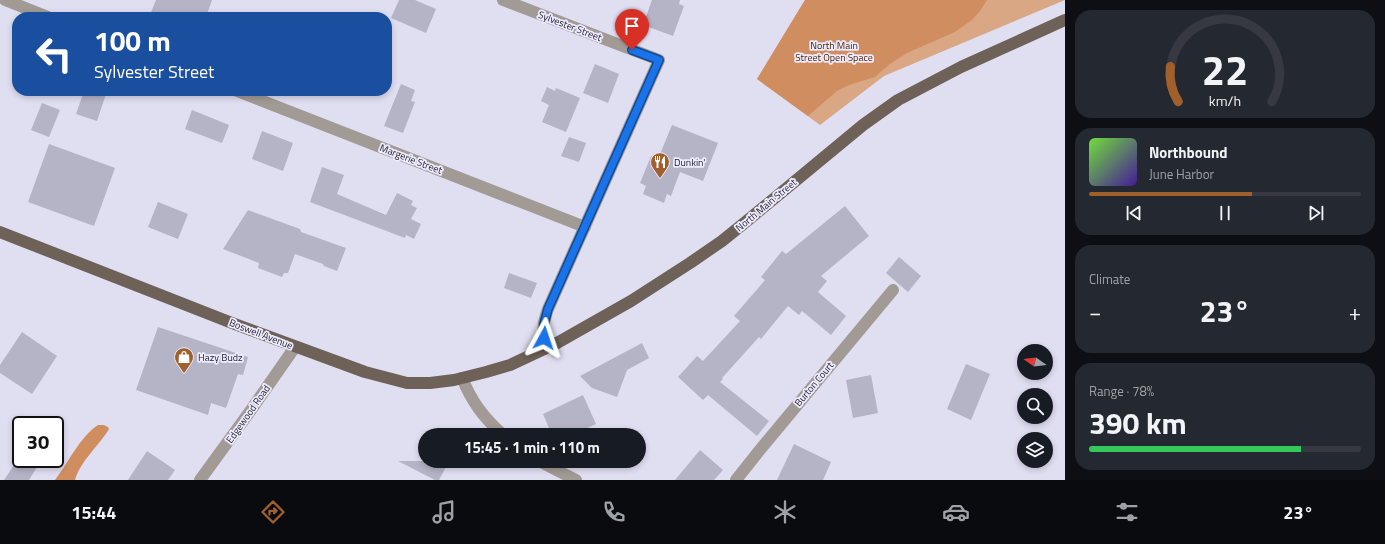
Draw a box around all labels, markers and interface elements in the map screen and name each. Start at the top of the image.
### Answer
street label: Sylvester Street [536,7,604,45]
pin [615,9,649,50]
icon: arrive [621,15,643,37]
text: 100 m [94,19,171,62]
icon: left [28,28,80,80]
park label: North Main Street Open Space [795,38,873,65]
text: 22 [1202,38,1248,101]
text: Sylvester Street [94,58,214,85]
text: km/h [1209,89,1241,111]
street label: Margerie Street [378,140,445,178]
text: Northbound [1149,141,1228,164]
restaurant icon: Dunkin' [649,151,671,179]
place label: Dunkin' [674,155,705,170]
text: June Harbor [1149,164,1214,184]
street label: North Main Street [732,175,800,235]
icon: previous [1123,202,1145,224]
icon: pause [1214,202,1236,224]
icon: next [1305,202,1327,224]
text: Climate [1089,269,1130,289]
text: 23° [1200,288,1250,334]
text: − [1089,295,1101,329]
text: + [1349,295,1361,329]
street label: Boswell Avenue [227,315,295,353]
position arrow [523,317,565,359]
north arrow [1017,344,1053,380]
map controls [1017,344,1053,468]
shop icon: Hazy Budz [173,346,195,374]
place label: Hazy Budz [198,350,243,365]
street label: Burton Court [791,358,837,410]
text: Range · 78% [1089,381,1154,401]
street label: Edgewood Road [222,382,274,446]
button: search [1017,388,1053,424]
text: 390 km [1089,400,1187,446]
speed limit sign: 30 [12,416,64,468]
button: layers [1017,432,1053,468]
text: 15:45 · 1 min · 110 m [464,436,600,459]
icon: directions [259,498,287,526]
icon: music [430,498,458,526]
icon: phone [600,498,628,526]
icon: climate [771,498,799,526]
icon: car [942,498,970,526]
icon: filters [1113,498,1141,526]
text: 15:44 [71,499,116,526]
text: 23° [1283,499,1314,526]

